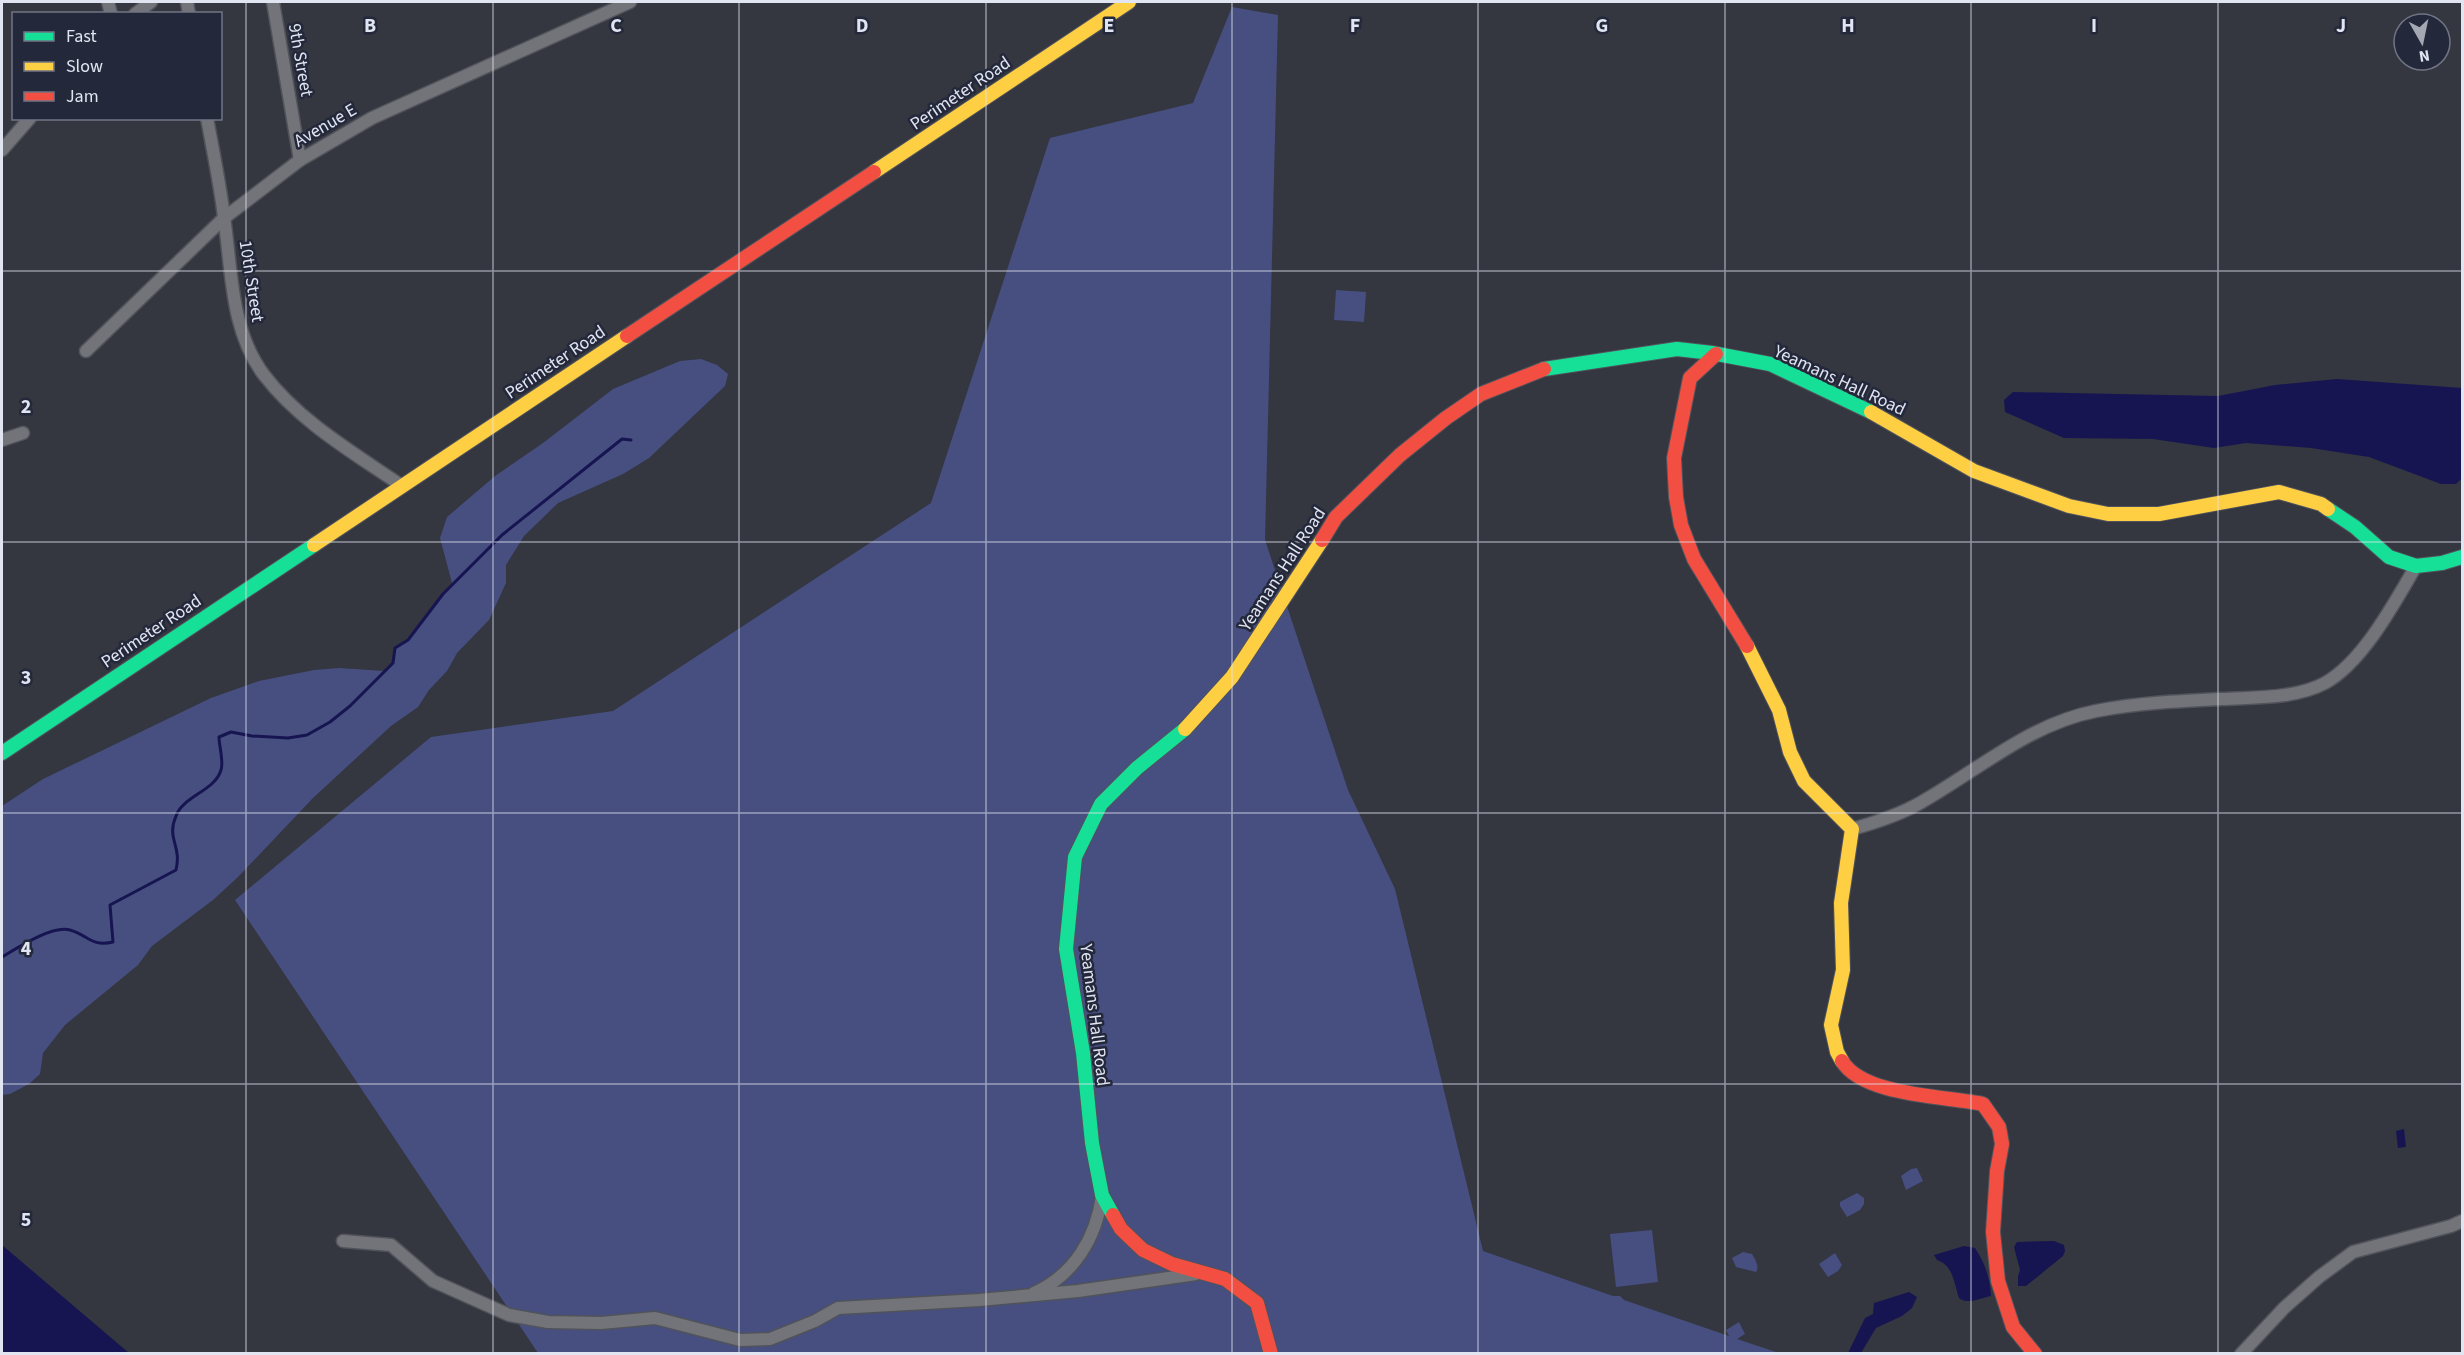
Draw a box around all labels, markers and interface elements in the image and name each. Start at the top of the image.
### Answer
legend [12,12,222,120]
text: B [364,12,376,40]
text: C [610,12,622,40]
text: D [856,12,868,40]
text: E [1104,12,1114,40]
text: F [1350,12,1360,40]
text: G [1596,12,1608,40]
text: H [1841,12,1855,40]
text: I [2091,12,2097,40]
text: J [2336,12,2346,40]
north arrow [2392,12,2452,72]
street label: 9th Street [282,22,319,98]
text: Fast [66,24,97,49]
text: N [2417,44,2431,68]
street label: Perimeter Road [905,51,1015,136]
text: Slow [66,54,103,79]
text: Jam [66,84,99,109]
street label: Avenue E [289,97,361,153]
street label: 10th Street [233,238,270,324]
street label: Perimeter Road [500,320,610,405]
street label: Yeamans Hall Road [1769,339,1910,422]
text: 2 [21,393,31,421]
street label: Yeamans Hall Road [1233,503,1332,637]
street label: Perimeter Road [96,589,206,674]
text: 3 [21,664,31,692]
text: 4 [21,935,32,963]
street label: Yeamans Hall Road [1073,942,1116,1087]
text: 5 [21,1206,31,1234]

